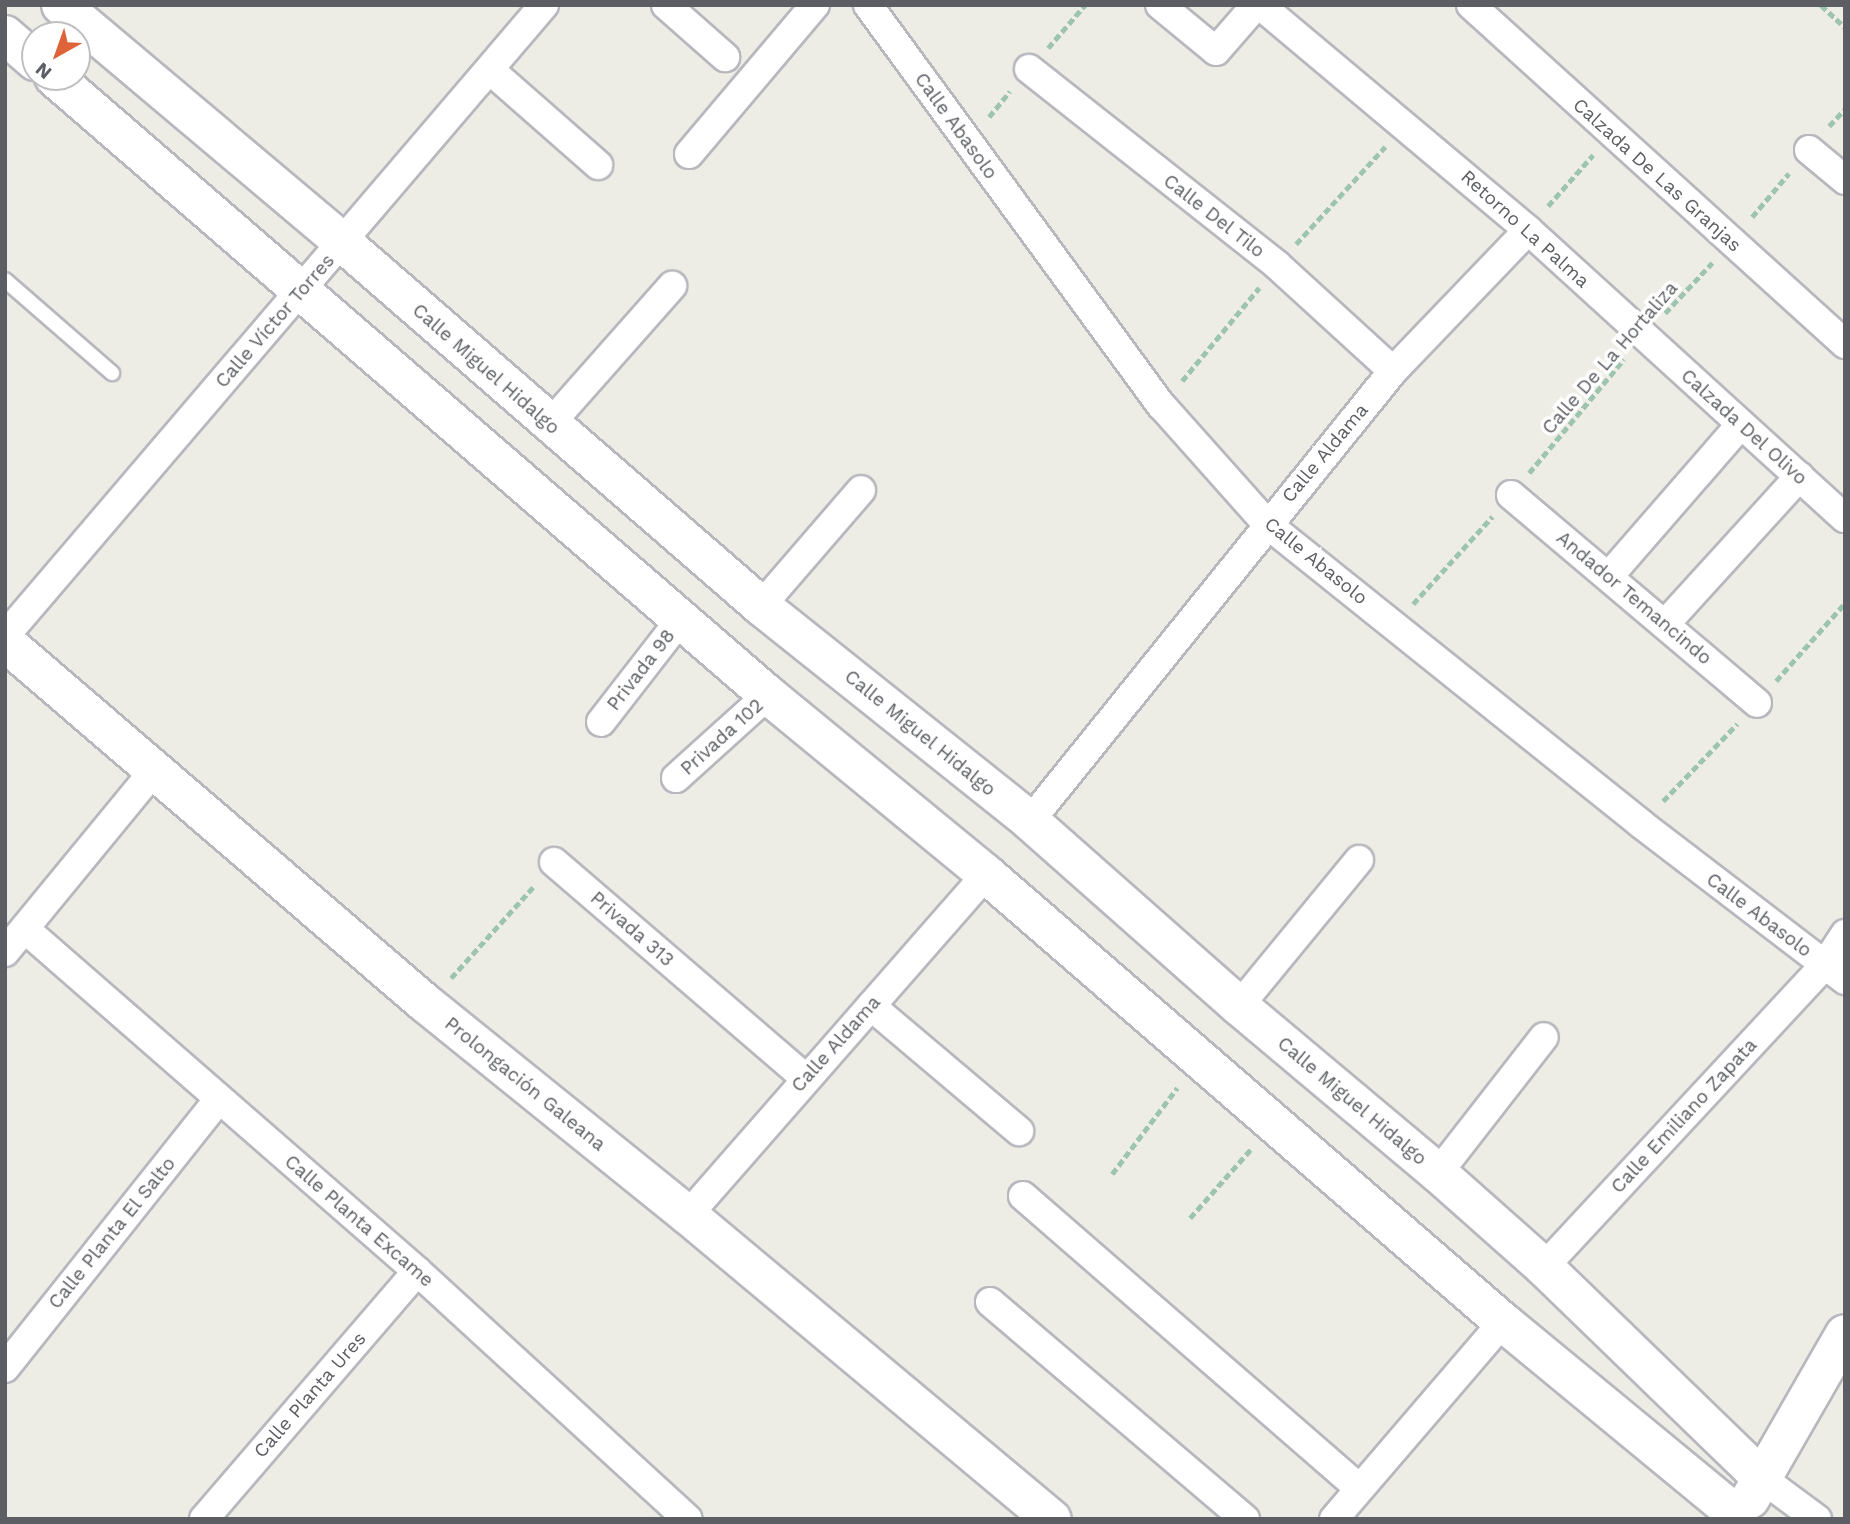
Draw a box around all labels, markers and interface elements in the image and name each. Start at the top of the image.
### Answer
north arrow [21,21,91,91]
text: N [31,58,56,84]
street label: Calle Abasolo [910,68,1002,184]
street label: Calzada De Las Granjas [1568,93,1746,257]
street label: Retorno La Palma [1456,165,1594,293]
street label: Calle Del Tilo [1158,169,1270,263]
street label: Calle Víctor Torres [210,249,340,393]
street label: Calle De La Hortaliza [1537,277,1683,439]
street label: Calle Miguel Hidalgo [407,299,565,439]
street label: Calzada Del Olivo [1676,364,1812,490]
street label: Calle Aldama [1277,399,1373,507]
street label: Calle Abasolo [1260,512,1372,610]
street label: Andador Temancindo [1552,526,1716,670]
street label: Privada 98 [602,625,680,715]
street label: Calle Miguel Hidalgo [840,665,1000,801]
street label: Privada 102 [676,694,768,780]
street label: Calle Abasolo [1702,868,1816,962]
street label: Privada 313 [585,886,679,972]
street label: Calle Aldama [786,991,886,1097]
street label: Prolongación Galeana [440,1012,610,1156]
street label: Calle Miguel Hidalgo [1273,1032,1431,1170]
street label: Calle Emiliano Zapata [1606,1034,1762,1198]
street label: Calle Planta Excame [280,1150,438,1292]
street label: Calle Planta El Salto [43,1152,181,1314]
street label: Calle Planta Ures [249,1327,371,1463]

